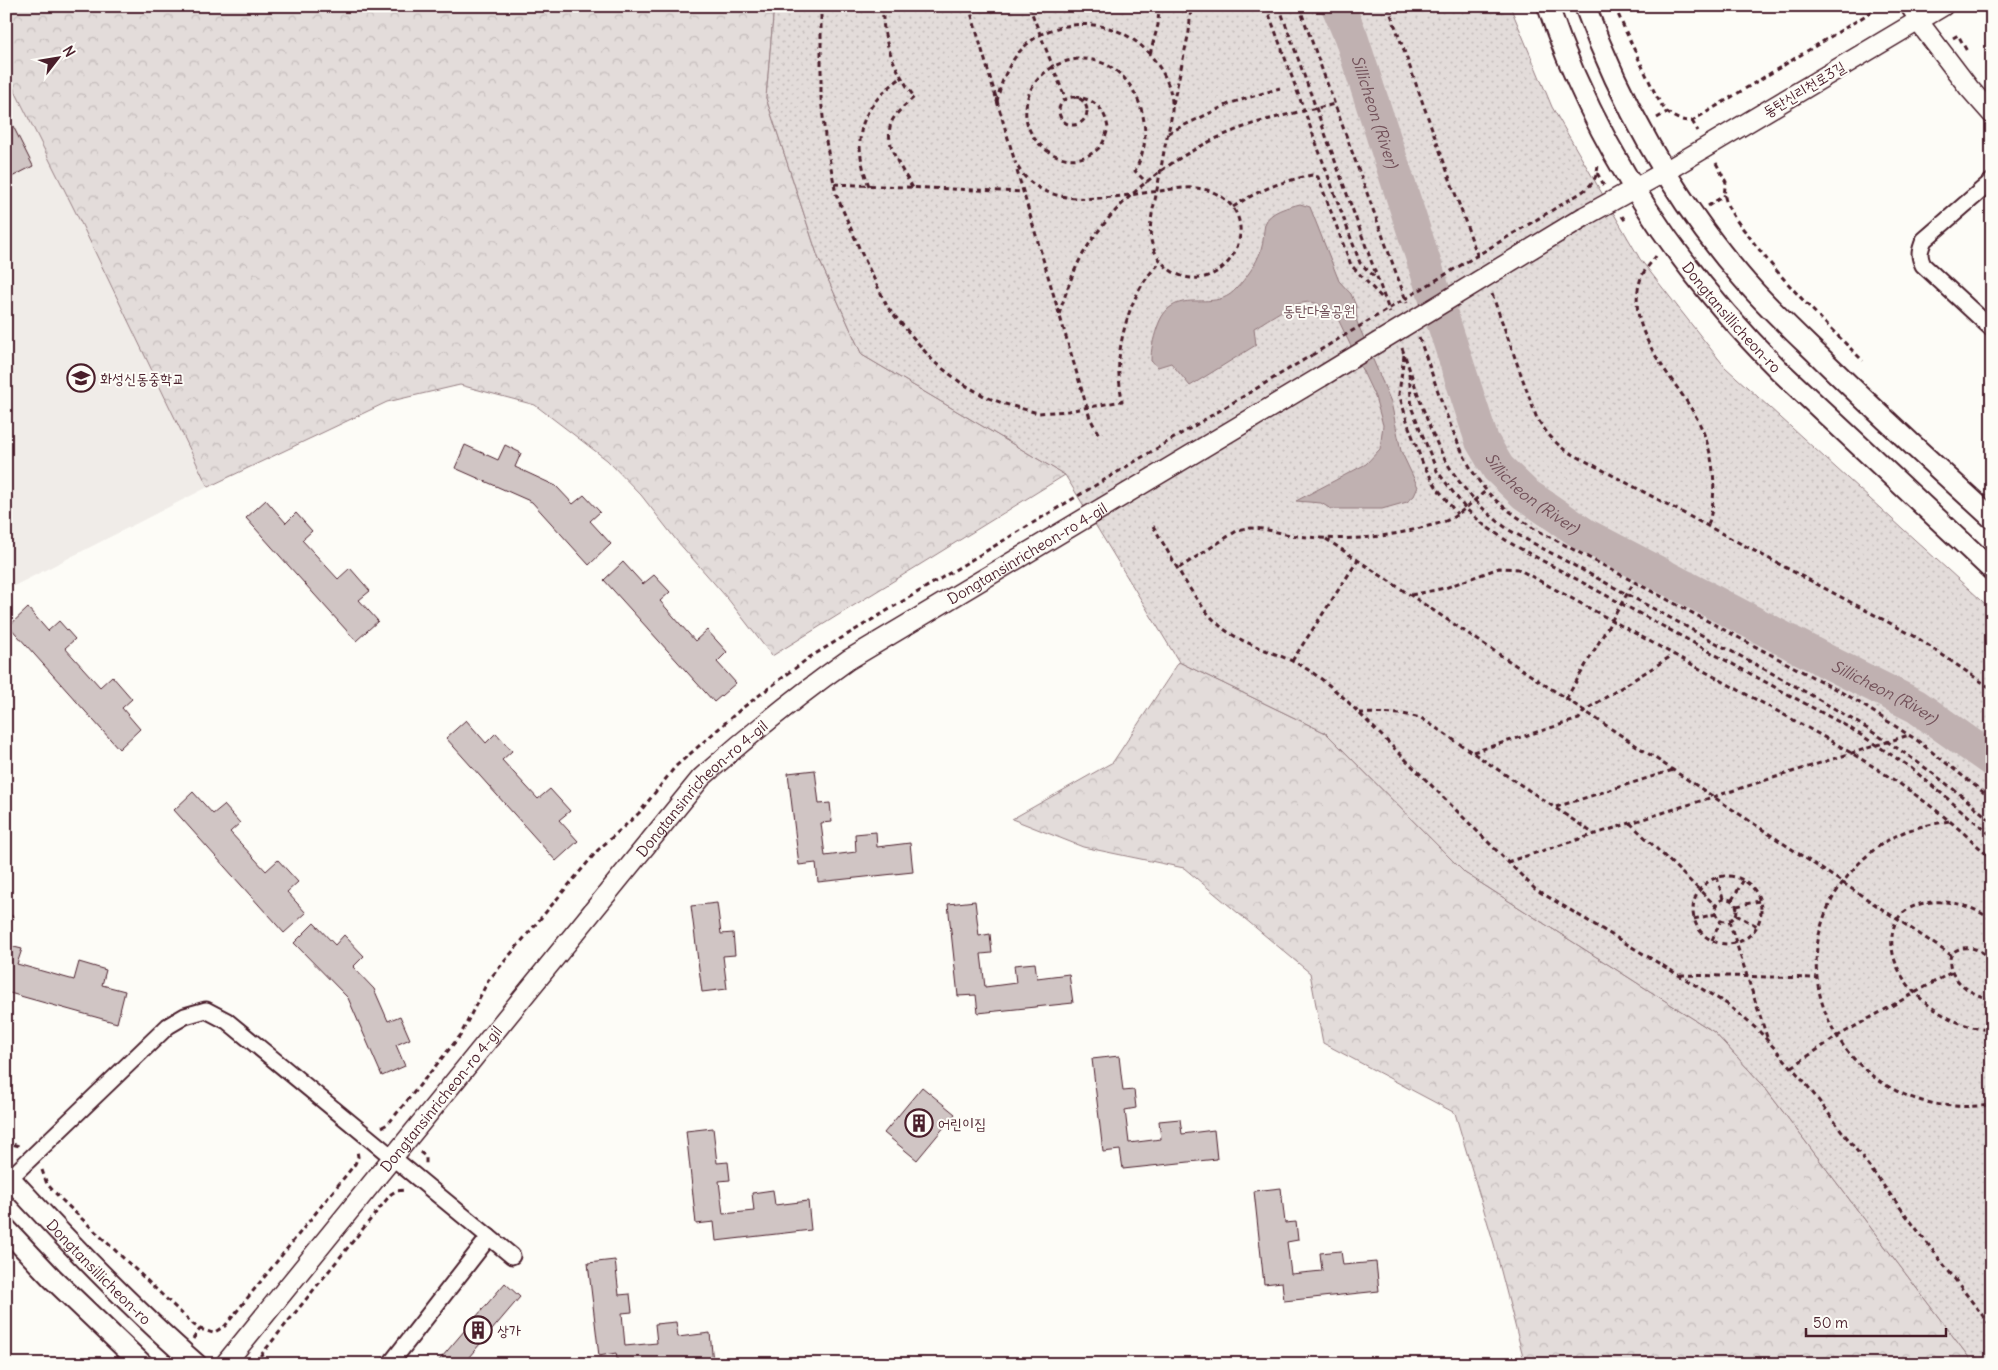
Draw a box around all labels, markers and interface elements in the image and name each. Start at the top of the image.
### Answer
north arrow [32,32,82,82]
text: N [59,43,79,60]
water label: Sillicheon (River) [1348,53,1403,172]
street label: 동탄신리천로3길 [1759,57,1849,121]
street label: Dongtansillicheon-ro [1679,258,1785,376]
park label: 동탄다올공원 [1283,301,1355,320]
school or university icon: 화성신동중학교 [66,363,96,393]
place label: 화성신동중학교 [100,369,185,388]
water label: Sillicheon (River) [1481,449,1584,539]
street label: Dongtansinricheon-ro 4-gil [944,498,1110,608]
water label: Sillicheon (River) [1828,655,1942,729]
street label: Dongtansinricheon-ro 4-gil [632,716,771,860]
street label: Dongtansinricheon-ro 4-gil [376,1022,506,1175]
building icon: 어린이집 [904,1108,934,1138]
place label: 어린이집 [938,1114,986,1133]
street label: Dongtansillicheon-ro [43,1215,156,1328]
scale bar [1806,1305,1946,1337]
text: 50 m [1813,1313,1848,1332]
building icon: 상가 [463,1315,493,1345]
place label: 상가 [497,1321,521,1340]

